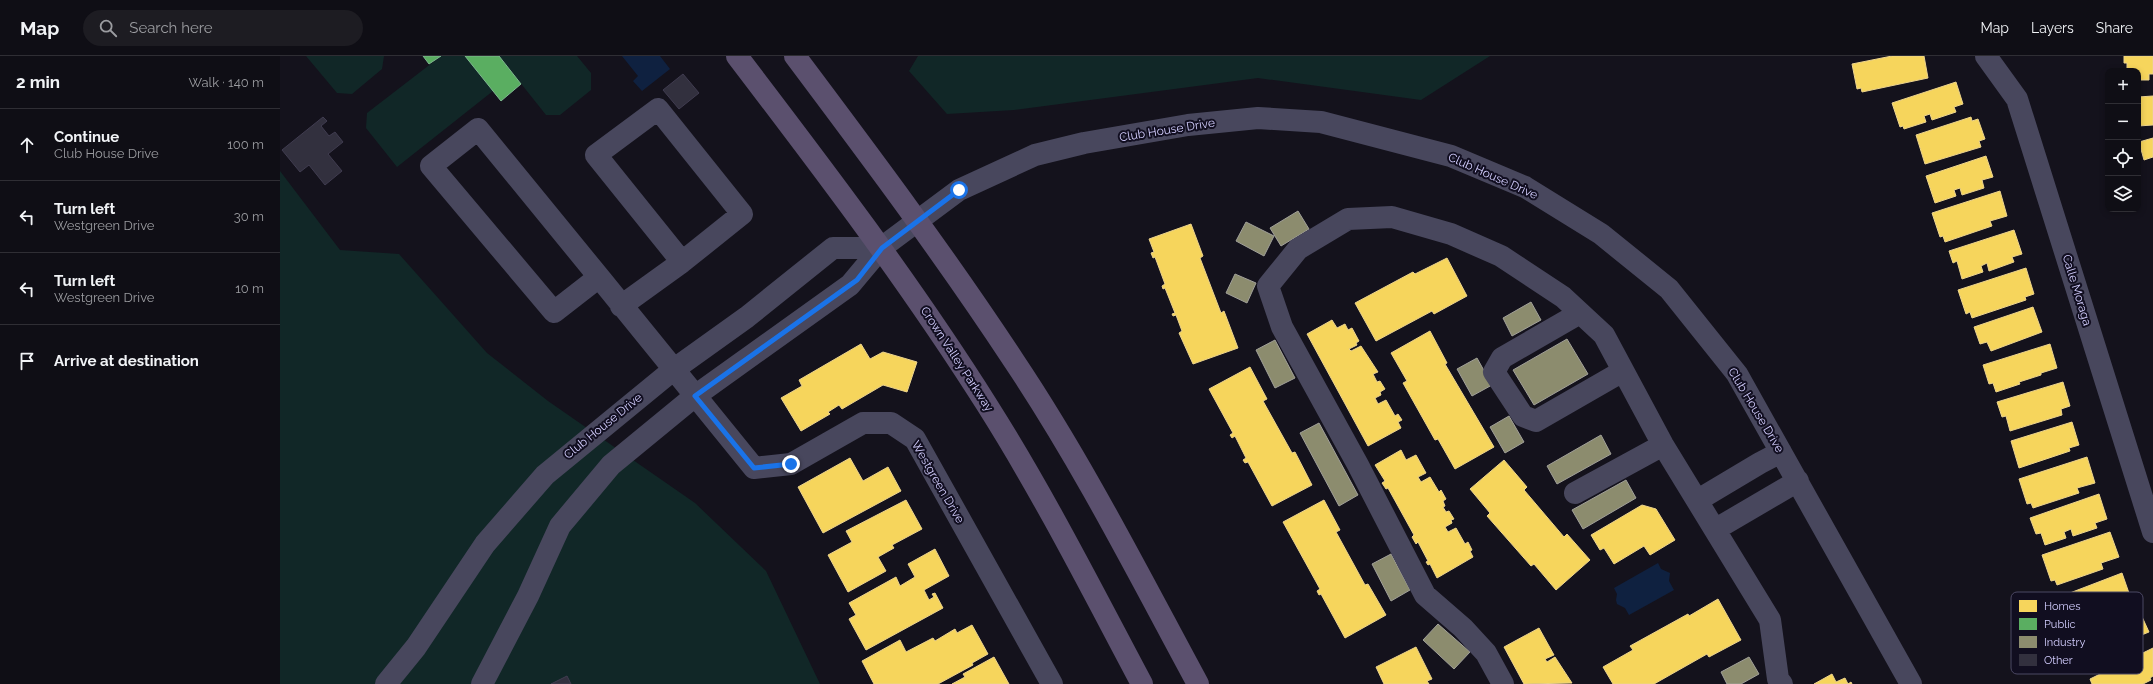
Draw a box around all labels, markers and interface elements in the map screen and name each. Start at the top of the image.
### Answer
search box [83,10,363,46]
text: Map [20,17,59,39]
icon: search [97,17,119,39]
text: Search here [129,19,213,37]
text: Map [1981,20,2009,36]
text: Layers [2031,20,2074,36]
text: Share [2096,20,2133,36]
map controls [2105,68,2141,212]
button: + [2105,68,2141,104]
text: 2 min [16,72,60,92]
text: Walk · 140 m [189,75,264,90]
button: − [2105,104,2141,140]
street label: Club House Drive [1118,116,1216,144]
text: Continue [54,128,119,146]
icon: ahead [16,134,38,156]
text: 100 m [227,137,264,152]
button: locate [2105,140,2141,176]
text: Club House Drive [54,146,159,161]
street label: Club House Drive [1446,150,1540,202]
button: layers [2105,176,2141,212]
route start [950,181,968,199]
text: Turn left [54,200,115,218]
icon: left [16,206,38,228]
text: 30 m [234,209,264,224]
text: Westgreen Drive [54,218,154,233]
street label: Calle Moraga [2060,253,2094,327]
text: Turn left [54,272,115,290]
icon: left [16,278,38,300]
text: 10 m [235,281,264,296]
text: Westgreen Drive [54,290,154,305]
street label: Crown Valley Parkway [918,304,996,414]
icon: arrive [16,350,38,372]
text: Arrive at destination [54,352,199,370]
street label: Club House Drive [1725,365,1787,455]
street label: Club House Drive [561,390,645,462]
street label: Westgreen Drive [909,438,967,526]
route end [782,455,800,473]
legend [2011,592,2143,674]
text: Homes [2044,600,2080,613]
text: Public [2044,618,2076,631]
text: Industry [2044,636,2085,649]
text: Other [2044,654,2073,667]

